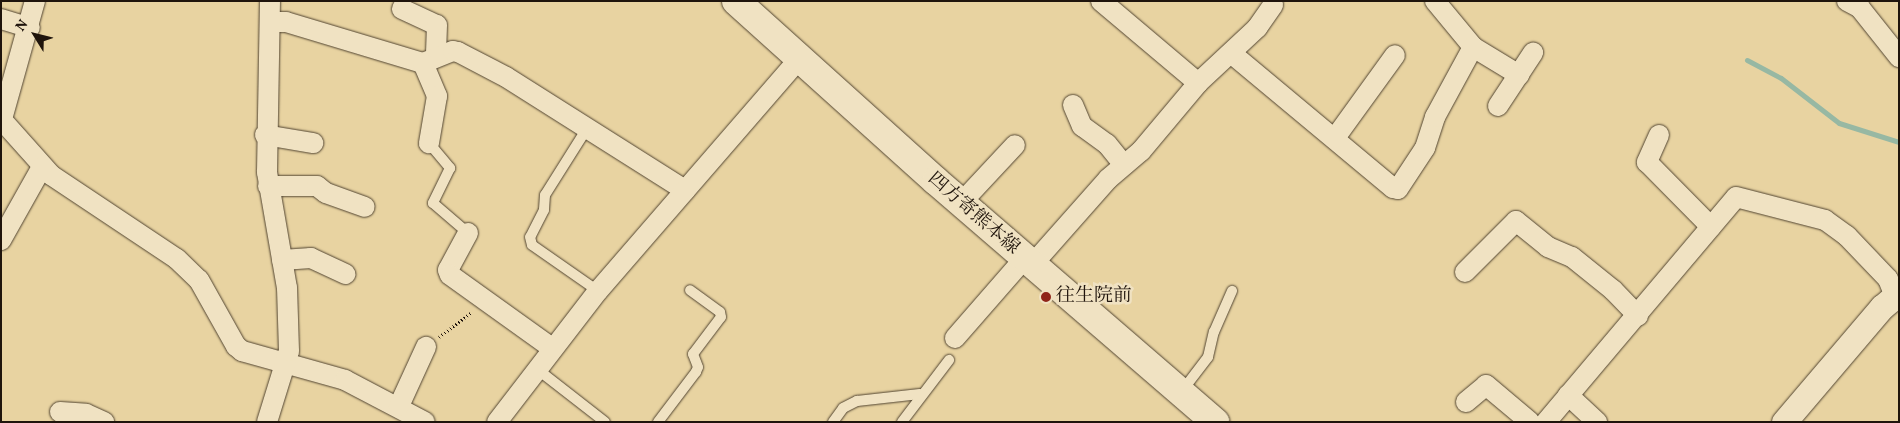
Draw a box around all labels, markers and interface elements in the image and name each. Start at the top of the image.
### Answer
north arrow [10,10,60,60]
text: N [12,16,33,36]
street label: 四方寄熊本線 [923,168,1023,260]
place label: 往生院前 [1056,286,1132,308]
marker: 往生院前 [1040,291,1052,303]

